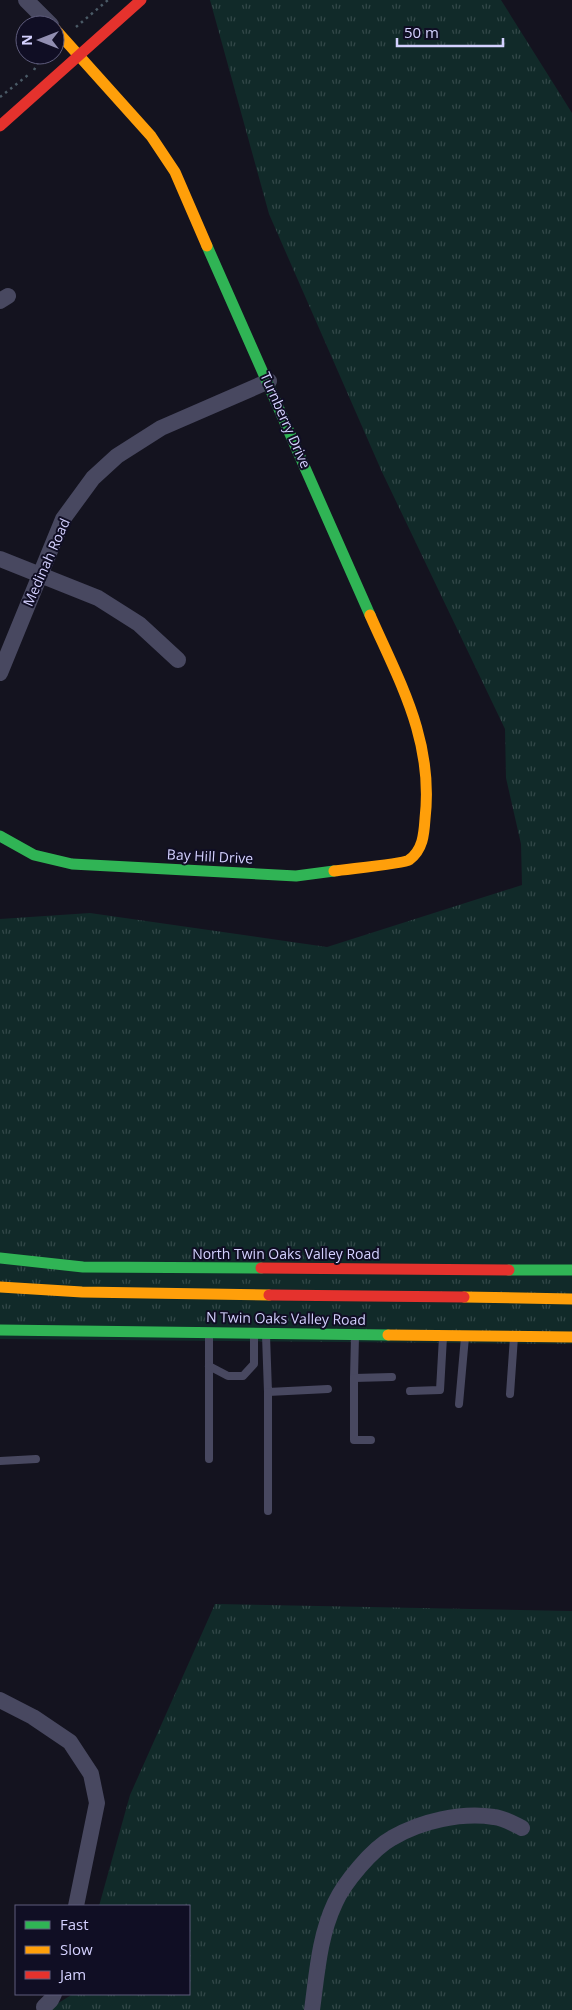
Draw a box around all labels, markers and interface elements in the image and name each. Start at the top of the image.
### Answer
north arrow [15,15,65,65]
scale bar [397,15,503,47]
text: 50 m [404,22,439,42]
text: N [17,34,36,46]
street label: Turnberry Drive [256,369,316,471]
street label: Medinah Road [18,515,74,609]
street label: Bay Hill Drive [166,844,254,868]
street label: North Twin Oaks Valley Road [192,1244,380,1263]
street label: N Twin Oaks Valley Road [206,1307,366,1329]
legend [15,1905,190,1995]
text: Fast [60,1914,89,1934]
text: Slow [60,1939,93,1959]
text: Jam [58,1964,86,1984]

